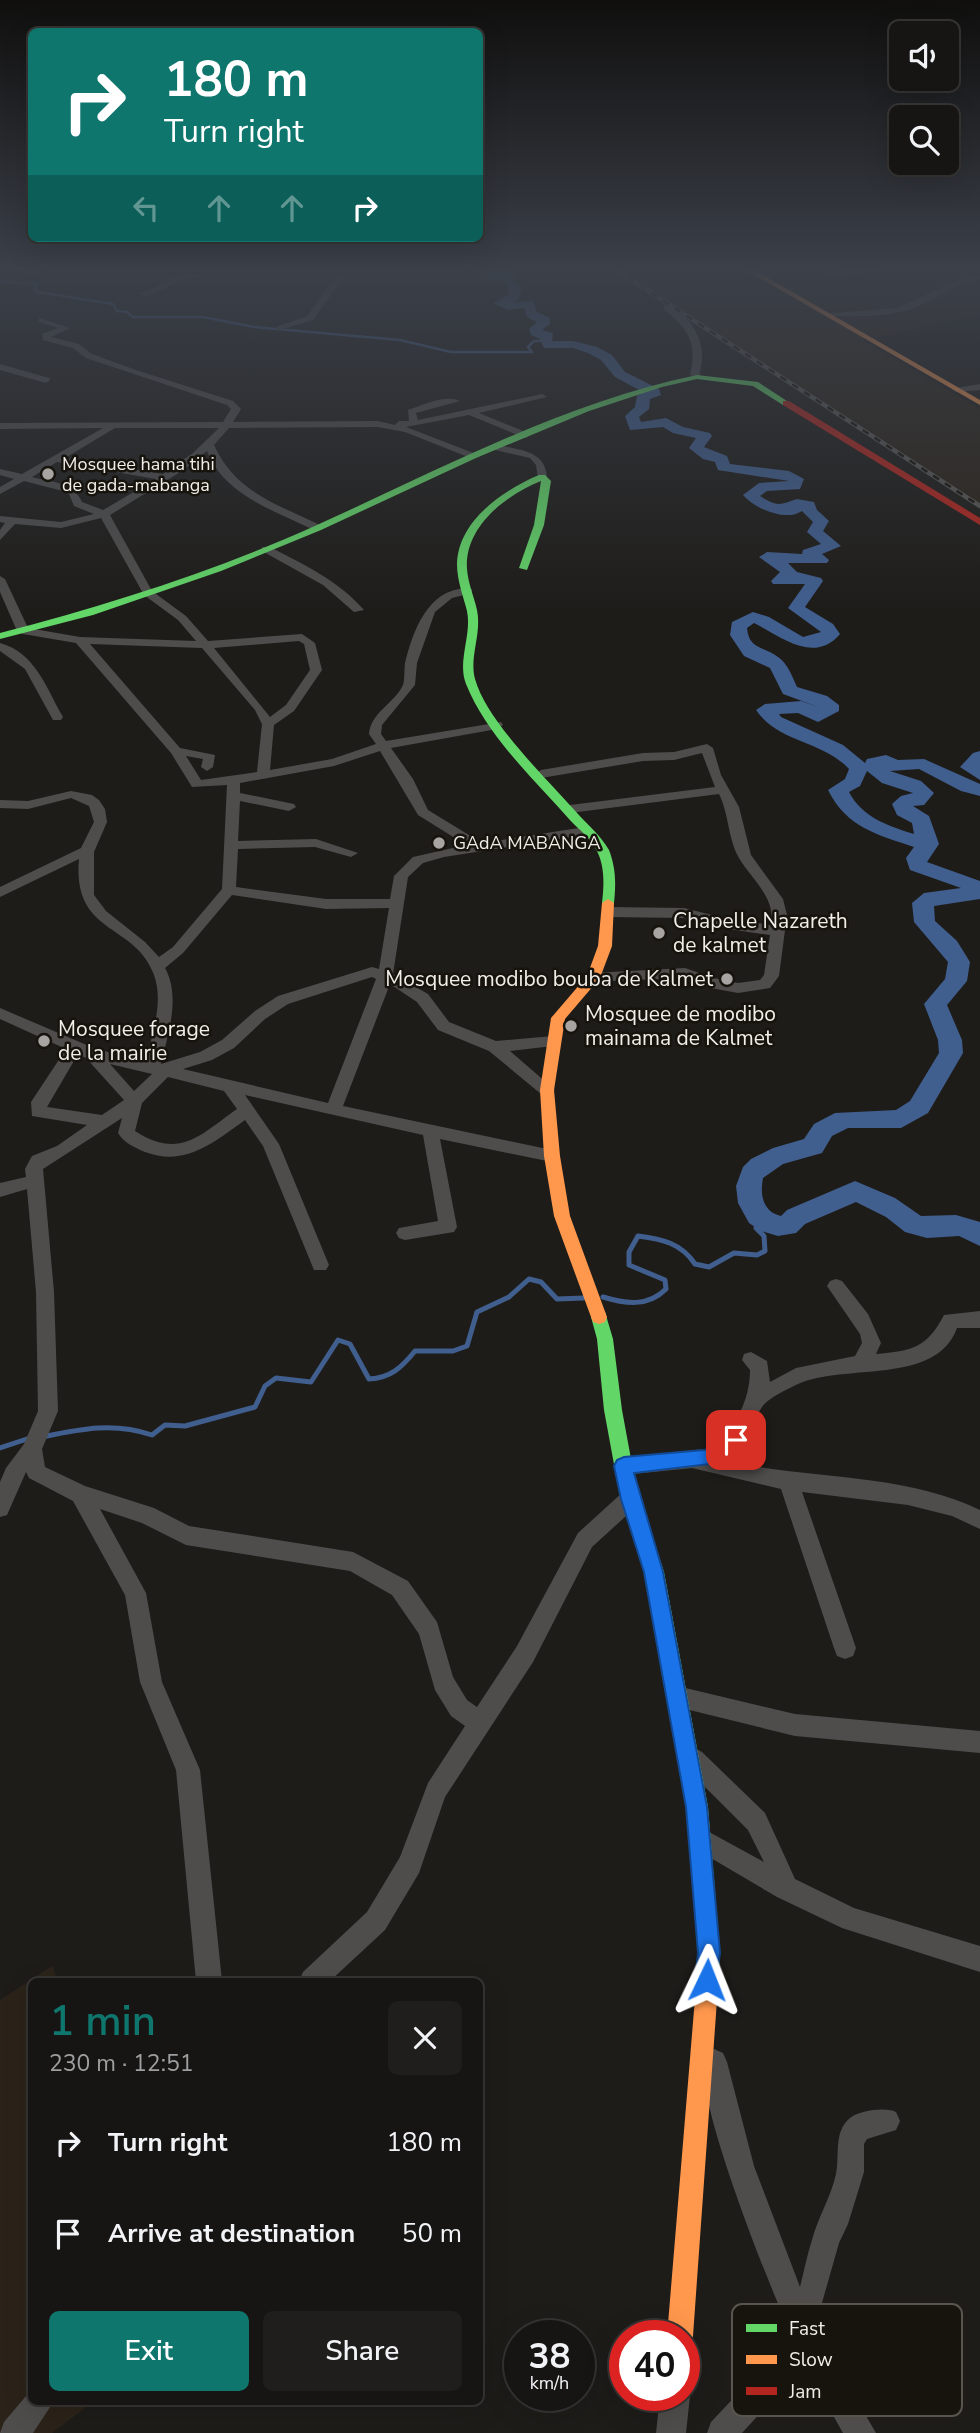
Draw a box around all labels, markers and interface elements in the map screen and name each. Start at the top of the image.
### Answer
map controls [889,21,959,175]
button: sound [889,21,959,91]
text: 180 m [164,46,308,113]
icon: right [49,56,140,147]
button: search [889,105,959,175]
text: Turn right [164,110,304,153]
icon: left [127,189,165,227]
icon: ahead [200,189,238,227]
icon: ahead [273,189,311,227]
icon: right [346,189,384,227]
place label: Mosquee hama tihi de gada-mabanga [62,452,215,497]
marker: Mosquee hama tihi de gada-mabanga [40,466,56,482]
place label: GAdA MABANGA [453,831,601,855]
marker: GAdA MABANGA [431,835,447,851]
place label: Chapelle Nazareth de kalmet [673,907,848,959]
marker: Chapelle Nazareth de kalmet [651,925,667,941]
place label: Mosquee modibo bouba de Kalmet [385,965,714,993]
marker: Mosquee modibo bouba de Kalmet [719,971,735,987]
place label: Mosquee de modibo mainama de Kalmet [585,1000,776,1052]
place label: Mosquee forage de la mairie [58,1015,210,1067]
marker: Mosquee de modibo mainama de Kalmet [563,1018,579,1034]
marker: Mosquee forage de la mairie [36,1033,52,1049]
pin [706,1410,766,1470]
icon: arrive [717,1421,755,1459]
position arrow [670,1943,744,2017]
text: 1 min [49,1993,156,2050]
button: close [388,2001,462,2075]
text: 230 m · 12:51 [49,2048,194,2079]
icon: right [49,2124,87,2162]
text: Turn right [108,2125,227,2160]
text: 180 m [386,2125,462,2160]
icon: arrive [49,2215,87,2253]
text: Arrive at destination [108,2216,355,2251]
text: 50 m [402,2216,462,2251]
legend [732,2304,962,2416]
button: Exit [49,2311,249,2391]
button: Share [263,2311,462,2391]
text: Fast [789,2316,825,2342]
speed limit sign: 40 [609,2320,700,2411]
text: 38 [528,2333,571,2380]
text: Slow [789,2347,833,2373]
text: km/h [530,2371,569,2395]
text: Jam [788,2379,822,2405]

